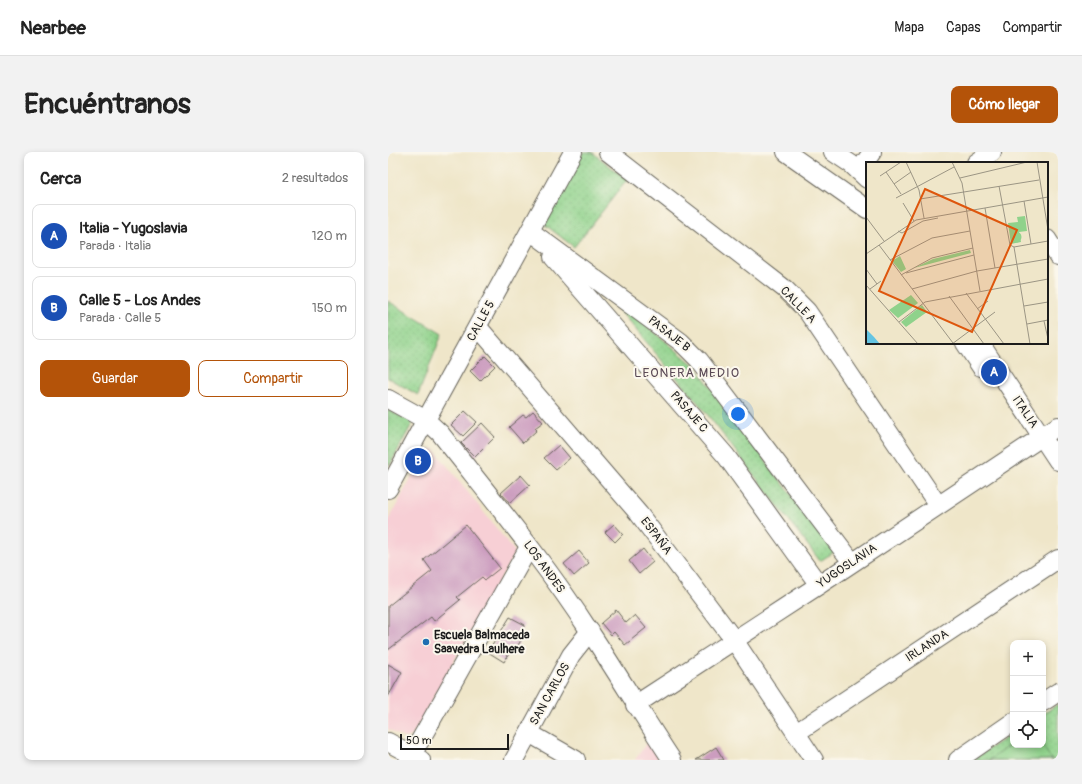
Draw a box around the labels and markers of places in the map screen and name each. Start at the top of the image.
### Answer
pin: A [981,357,1007,387]
pin: B [405,446,431,476]
place label: Escuela Balmaceda Saavedra Laulhere [434,628,530,657]
marker: Escuela Balmaceda Saavedra Laulhere [421,637,431,647]

